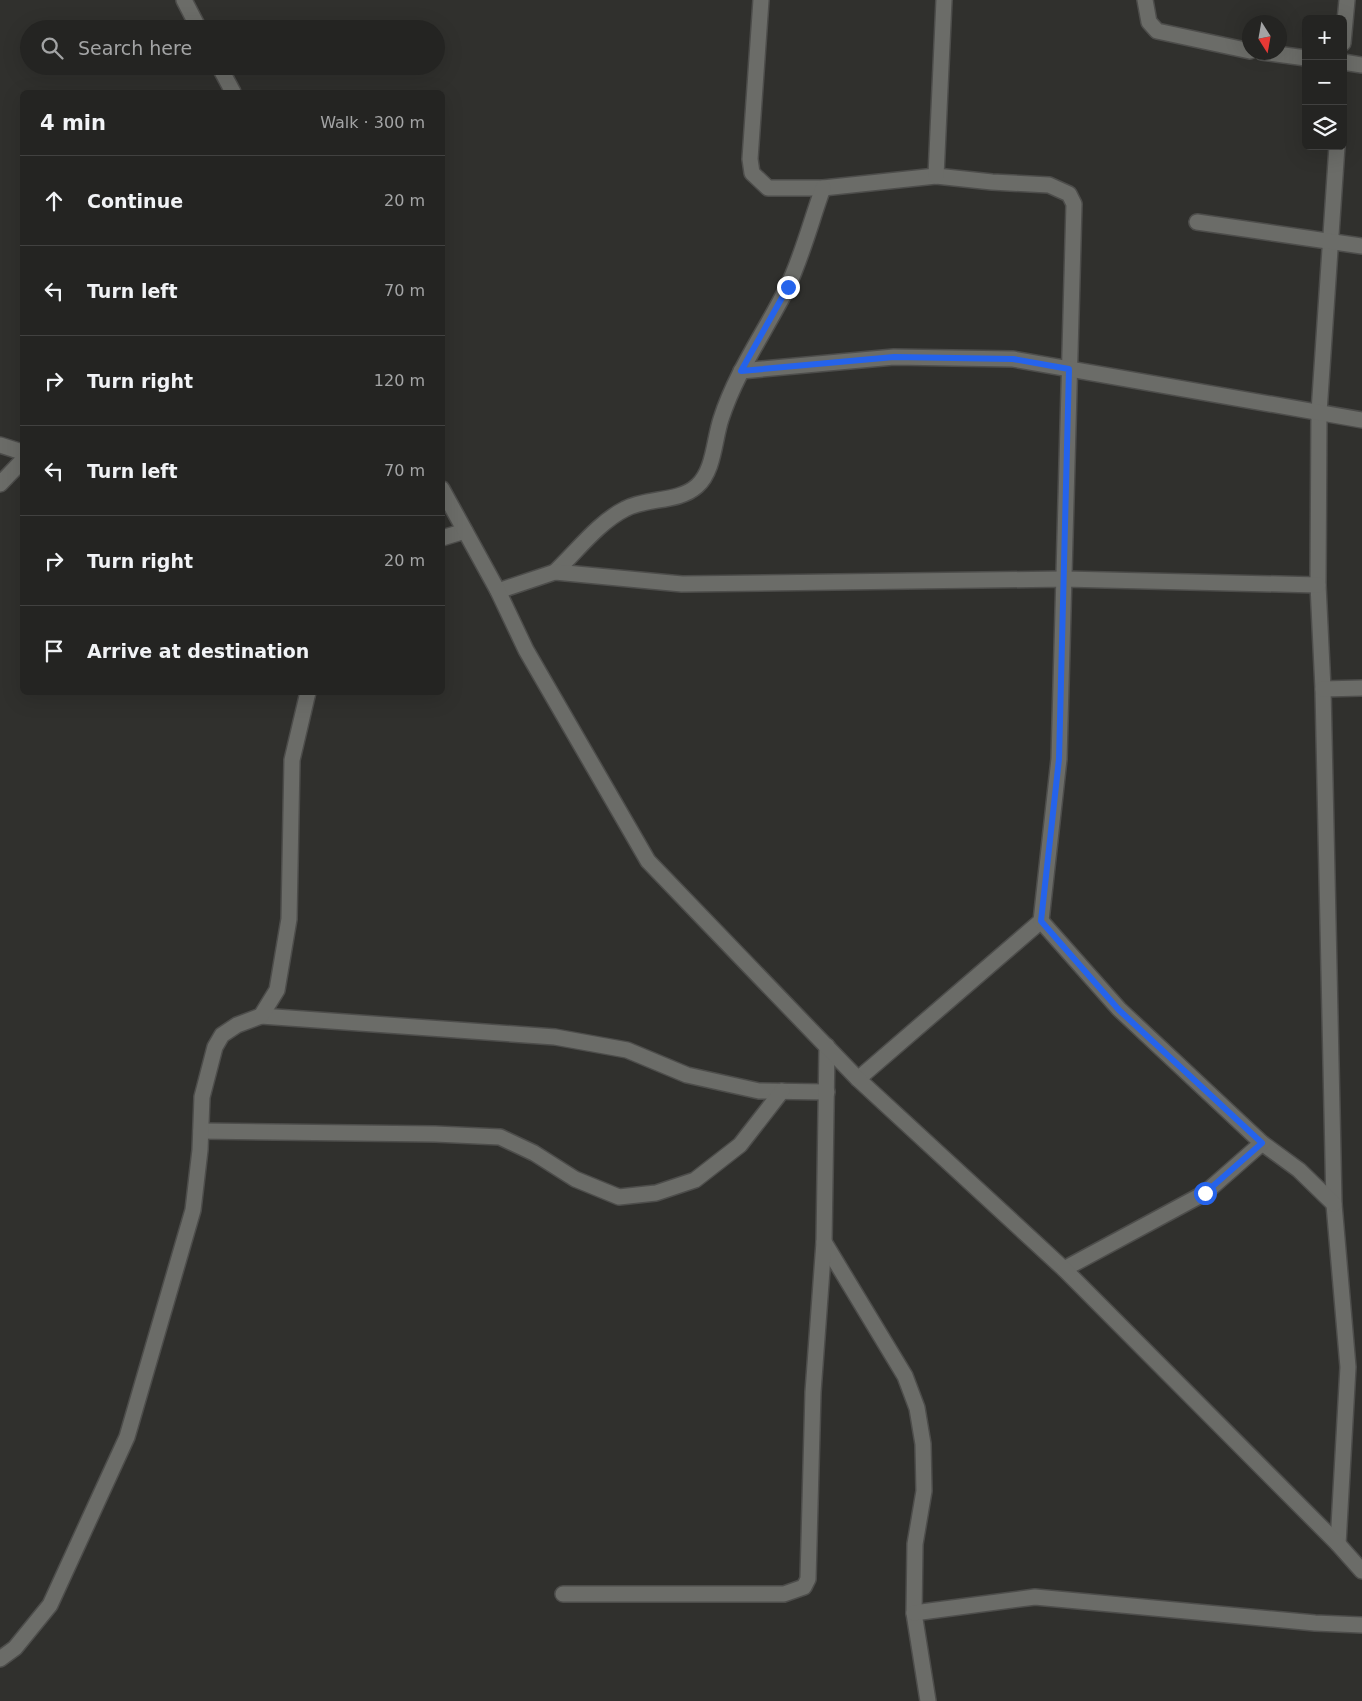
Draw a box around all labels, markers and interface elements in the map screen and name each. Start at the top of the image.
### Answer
north arrow [1242,15,1287,60]
map controls [1302,15,1347,150]
button: + [1302,15,1347,60]
search box [20,20,445,75]
icon: search [38,34,66,62]
text: Search here [78,37,192,59]
button: − [1302,60,1347,105]
button: layers [1302,105,1347,150]
text: 4 min [40,111,106,135]
text: Walk · 300 m [320,113,425,132]
icon: ahead [40,187,68,215]
text: Continue [87,190,183,212]
text: 20 m [384,191,425,210]
route end [777,276,800,299]
icon: left [40,277,68,305]
text: Turn left [87,280,178,302]
text: 70 m [384,281,425,300]
icon: right [40,367,68,395]
text: Turn right [87,370,193,392]
text: 120 m [374,371,425,390]
icon: left [40,457,68,485]
text: Turn left [87,460,178,482]
text: 70 m [384,461,425,480]
icon: right [40,547,68,575]
text: Turn right [87,550,193,572]
text: 20 m [384,551,425,570]
icon: arrive [40,637,68,665]
text: Arrive at destination [87,640,309,662]
route start [1194,1182,1217,1205]

